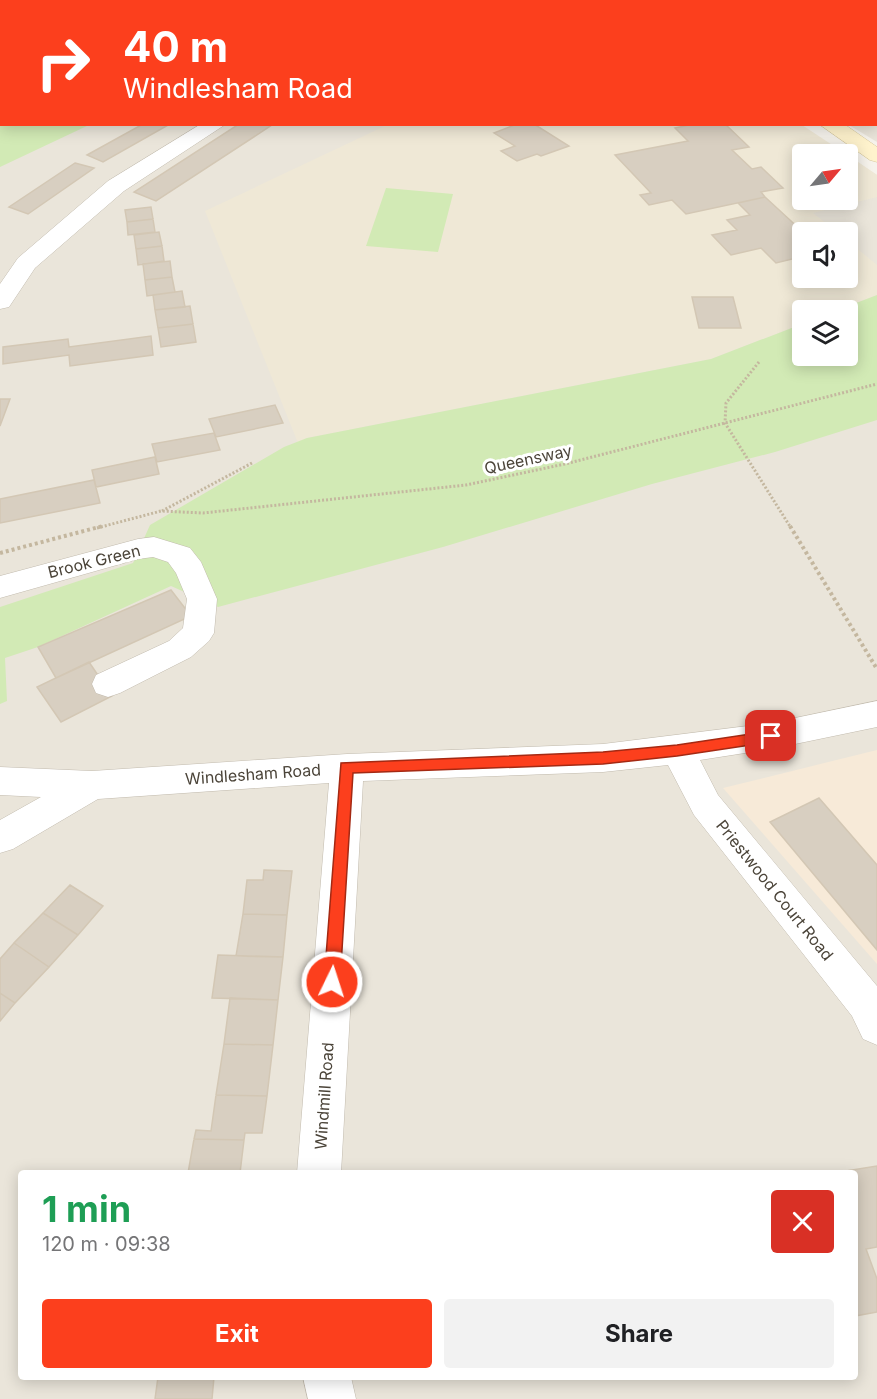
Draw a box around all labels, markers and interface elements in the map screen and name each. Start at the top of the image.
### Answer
text: 40 m [123,21,228,72]
icon: right [24,24,102,102]
text: Windlesham Road [123,72,353,105]
north arrow [792,144,858,210]
map controls [792,144,858,366]
button: sound [792,222,858,288]
button: layers [792,300,858,366]
street label: Queensway [482,440,574,478]
street label: Brook Green [46,540,142,582]
pin [745,710,796,761]
icon: arrive [754,719,787,752]
street label: Windlesham Road [184,759,322,789]
street label: Priestwood Court Road [712,816,838,964]
position arrow [300,950,364,1014]
street label: Windmill Road [310,1042,338,1150]
text: 1 min [42,1187,131,1231]
button: close [771,1190,834,1253]
text: 120 m · 09:38 [42,1232,171,1256]
button: Exit [42,1299,432,1368]
button: Share [444,1299,834,1368]

